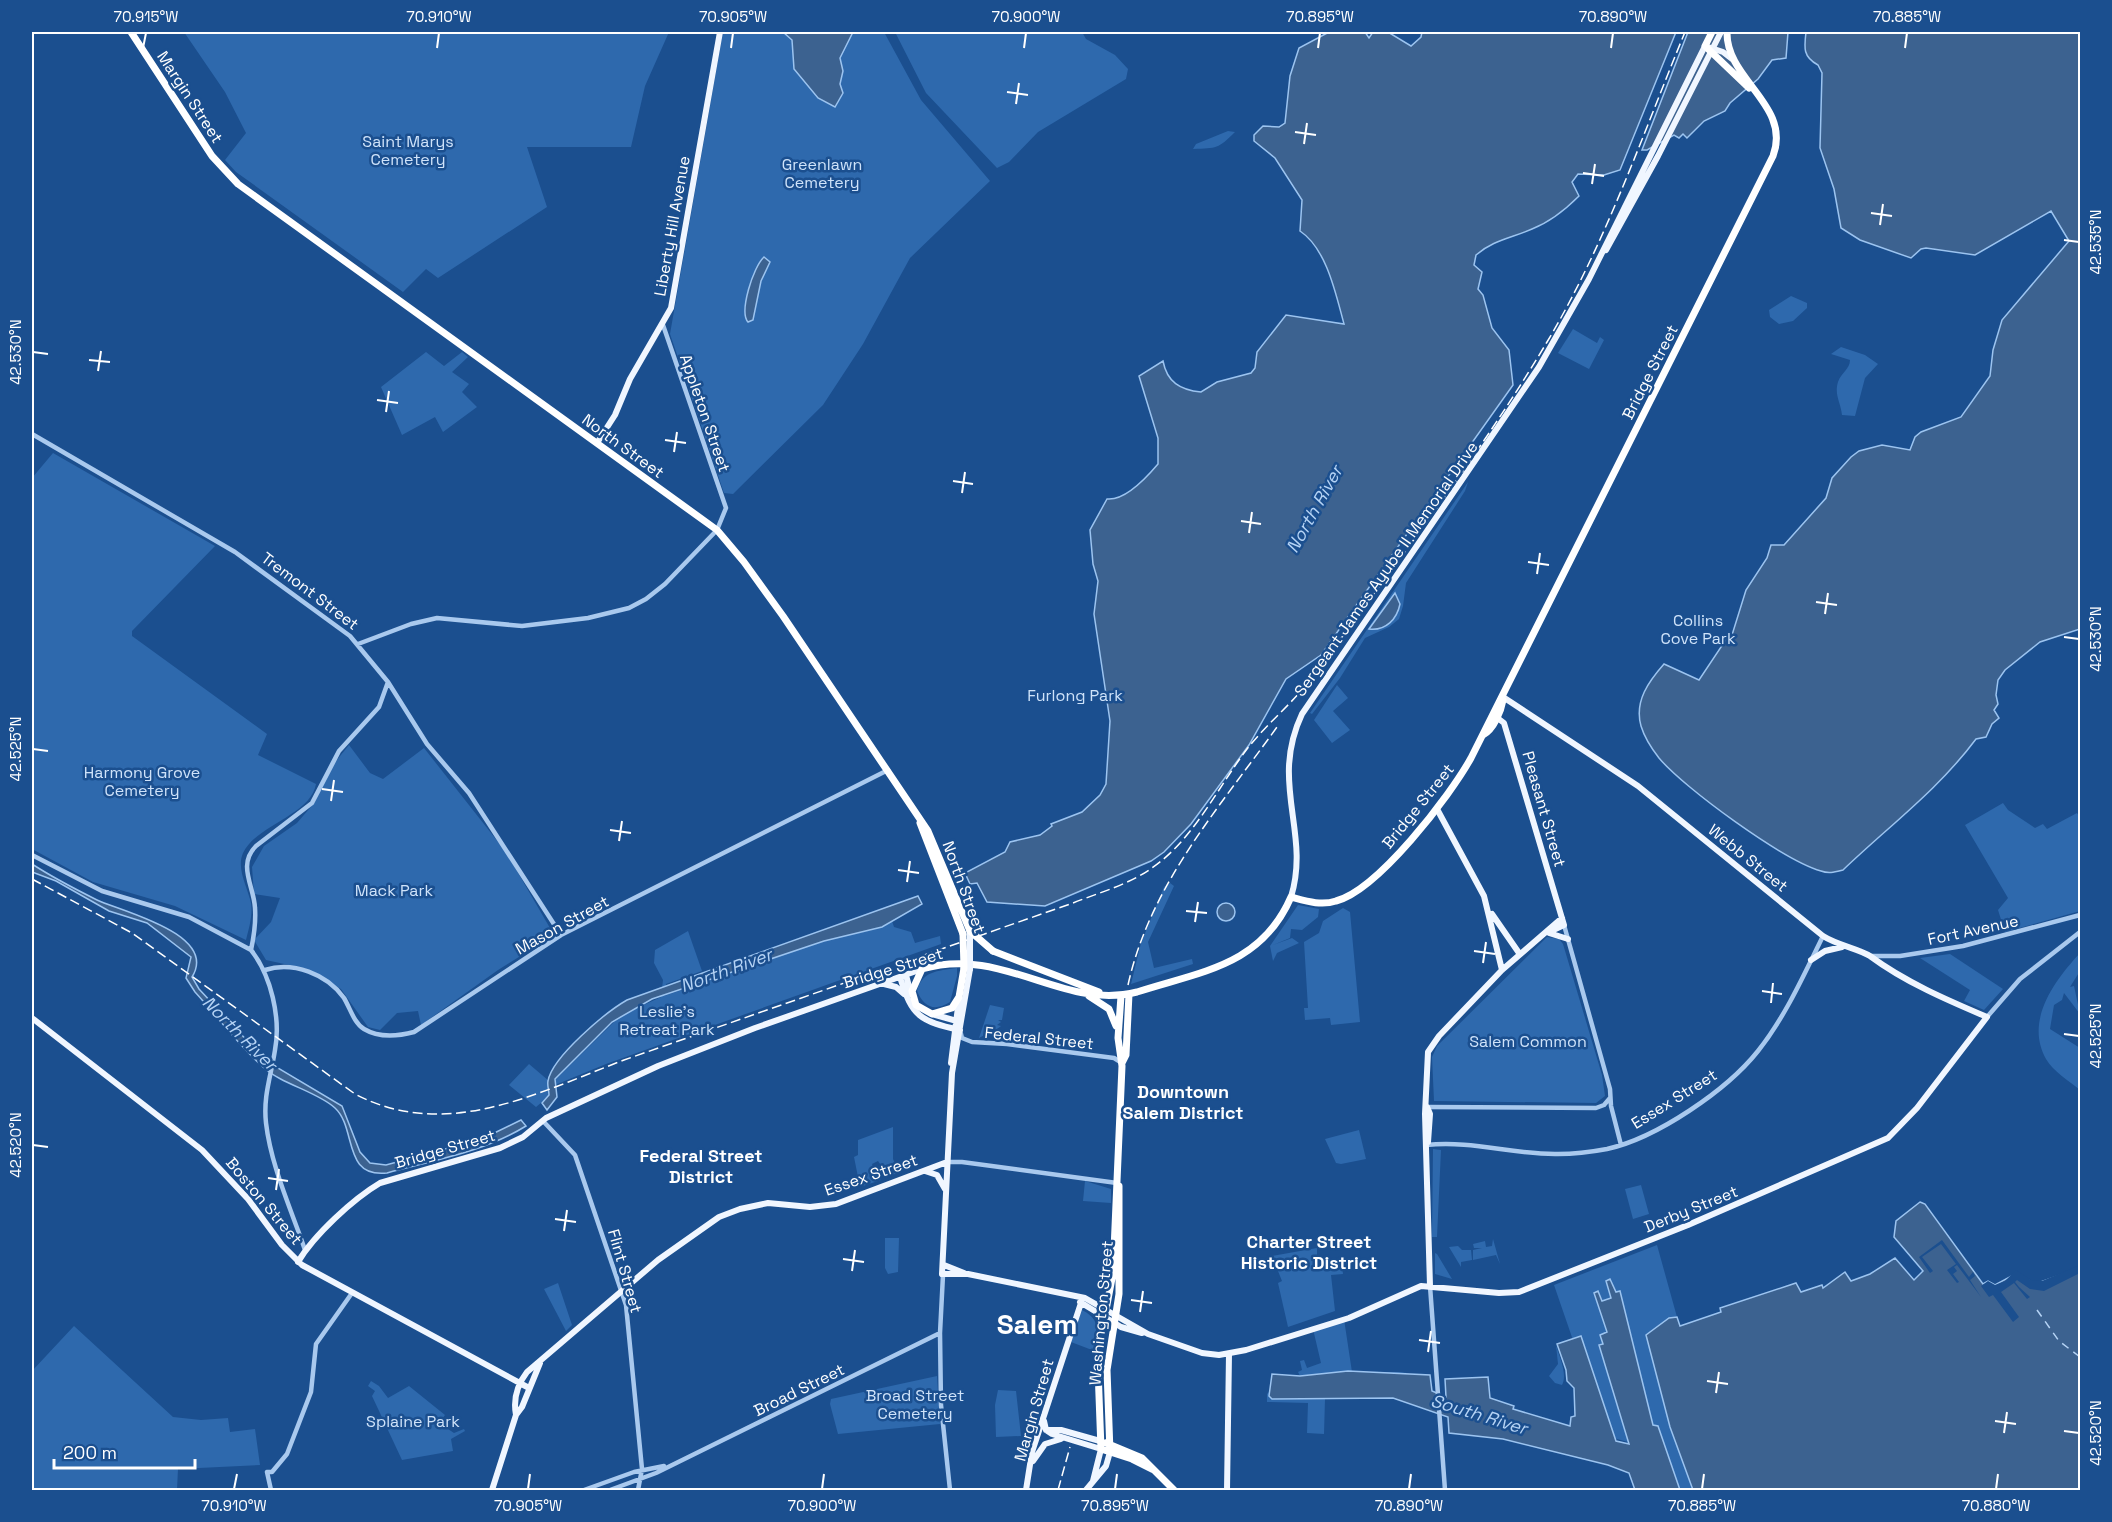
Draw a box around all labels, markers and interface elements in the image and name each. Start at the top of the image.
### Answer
text: 70.915°W [114,7,178,26]
text: 70.910°W [406,7,472,26]
text: 70.905°W [699,7,767,26]
text: 70.900°W [992,7,1060,26]
text: 70.895°W [1286,7,1354,26]
text: 70.890°W [1579,7,1647,26]
text: 70.885°W [1873,7,1941,26]
street label: Margin Street [152,47,228,147]
park label: Saint Marys Cemetery [362,131,454,170]
street label: Liberty Hill Avenue [649,154,695,298]
park label: Greenlawn Cemetery [782,154,862,193]
text: 42.535°N [2086,210,2105,274]
text: 42.530°N [6,319,25,385]
street label: Bridge Street [1617,321,1683,423]
street label: Appleton Street [675,351,735,475]
street label: North Street [578,409,668,483]
street label: Sergeant James Ayube II Memorial Drive [1289,437,1483,701]
water label: North River [1281,459,1348,557]
street label: Tremont Street [257,547,363,635]
text: 42.530°N [2086,606,2105,672]
park label: Collins Cove Park [1661,610,1736,649]
park label: Furlong Park [1027,685,1123,706]
text: 42.525°N [6,717,25,781]
street label: Pleasant Street [1517,749,1571,869]
street label: Bridge Street [1377,759,1459,853]
park label: Harmony Grove Cemetery [84,762,200,801]
street label: Webb Street [1704,819,1792,897]
street label: North Street [938,838,990,936]
park label: Mack Park [355,880,434,901]
street label: Mason Street [511,891,613,959]
street label: Fort Avenue [1926,910,2020,950]
water label: North River [677,942,777,997]
street label: Bridge Street [840,943,946,993]
water label: North River [198,991,284,1077]
park label: Leslie's Retreat Park [619,1001,715,1040]
text: 42.525°N [2086,1004,2105,1068]
street label: Federal Street [983,1022,1095,1054]
park label: Salem Common [1469,1031,1587,1052]
street label: Essex Street [1627,1064,1721,1134]
district label: Downtown Salem District [1122,1080,1244,1124]
text: 42.520°N [6,1112,25,1178]
street label: Bridge Street [392,1125,498,1173]
district label: Federal Street District [639,1144,763,1188]
street label: Essex Street [822,1149,920,1201]
street label: Boston Street [221,1153,307,1249]
street label: Derby Street [1641,1181,1741,1237]
street label: Flint Street [603,1227,647,1315]
district label: Charter Street Historic District [1241,1230,1377,1274]
street label: Washington Street [1084,1240,1118,1386]
district label: Salem [997,1306,1077,1342]
street label: Margin Street [1009,1356,1059,1464]
street label: Broad Street [750,1359,848,1421]
park label: Broad Street Cemetery [866,1385,964,1424]
water label: South River [1428,1388,1532,1440]
text: 42.520°N [2086,1400,2105,1466]
park label: Splaine Park [366,1411,460,1432]
scale bar [54,1432,195,1470]
text: 200 m [63,1441,117,1464]
text: 70.910°W [201,1496,267,1515]
text: 70.905°W [494,1496,562,1515]
text: 70.900°W [788,1496,856,1515]
text: 70.895°W [1081,1496,1149,1515]
text: 70.890°W [1375,1496,1443,1515]
text: 70.885°W [1668,1496,1736,1515]
text: 70.880°W [1962,1496,2030,1515]

